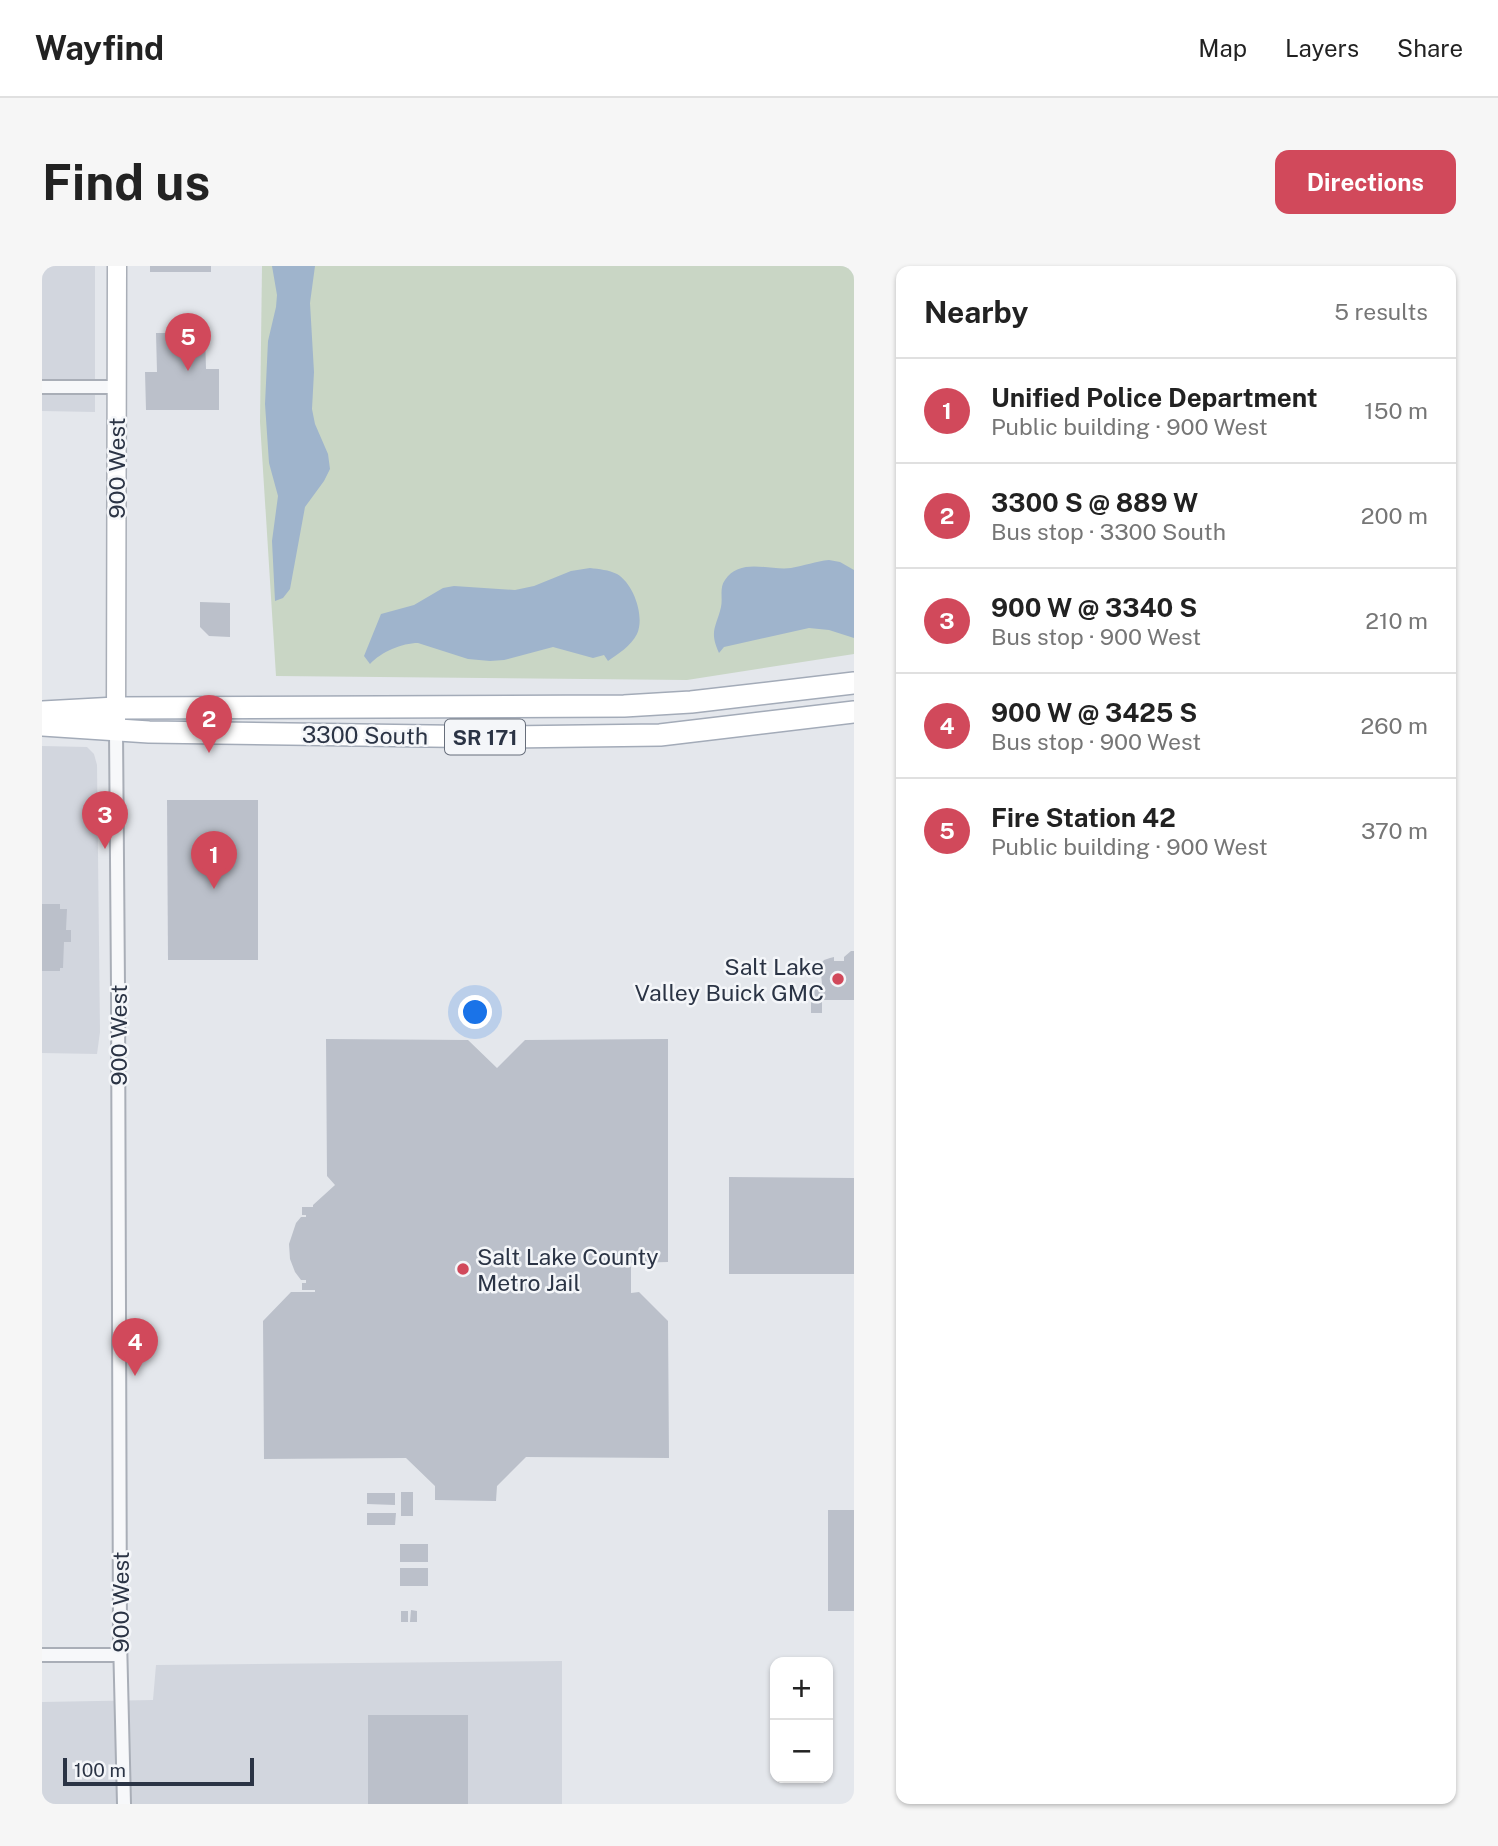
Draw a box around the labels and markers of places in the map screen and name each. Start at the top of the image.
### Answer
pin: 5 [165,313,211,371]
pin: 2 [186,695,232,753]
pin: 3 [82,791,128,849]
pin: 1 [191,831,237,889]
place label: Salt Lake Valley Buick GMC [635,953,824,1006]
marker: Salt Lake Valley Buick GMC [830,971,846,987]
place label: Salt Lake County Metro Jail [477,1243,658,1296]
marker: Salt Lake County Metro Jail [455,1261,471,1277]
pin: 4 [112,1318,158,1376]

